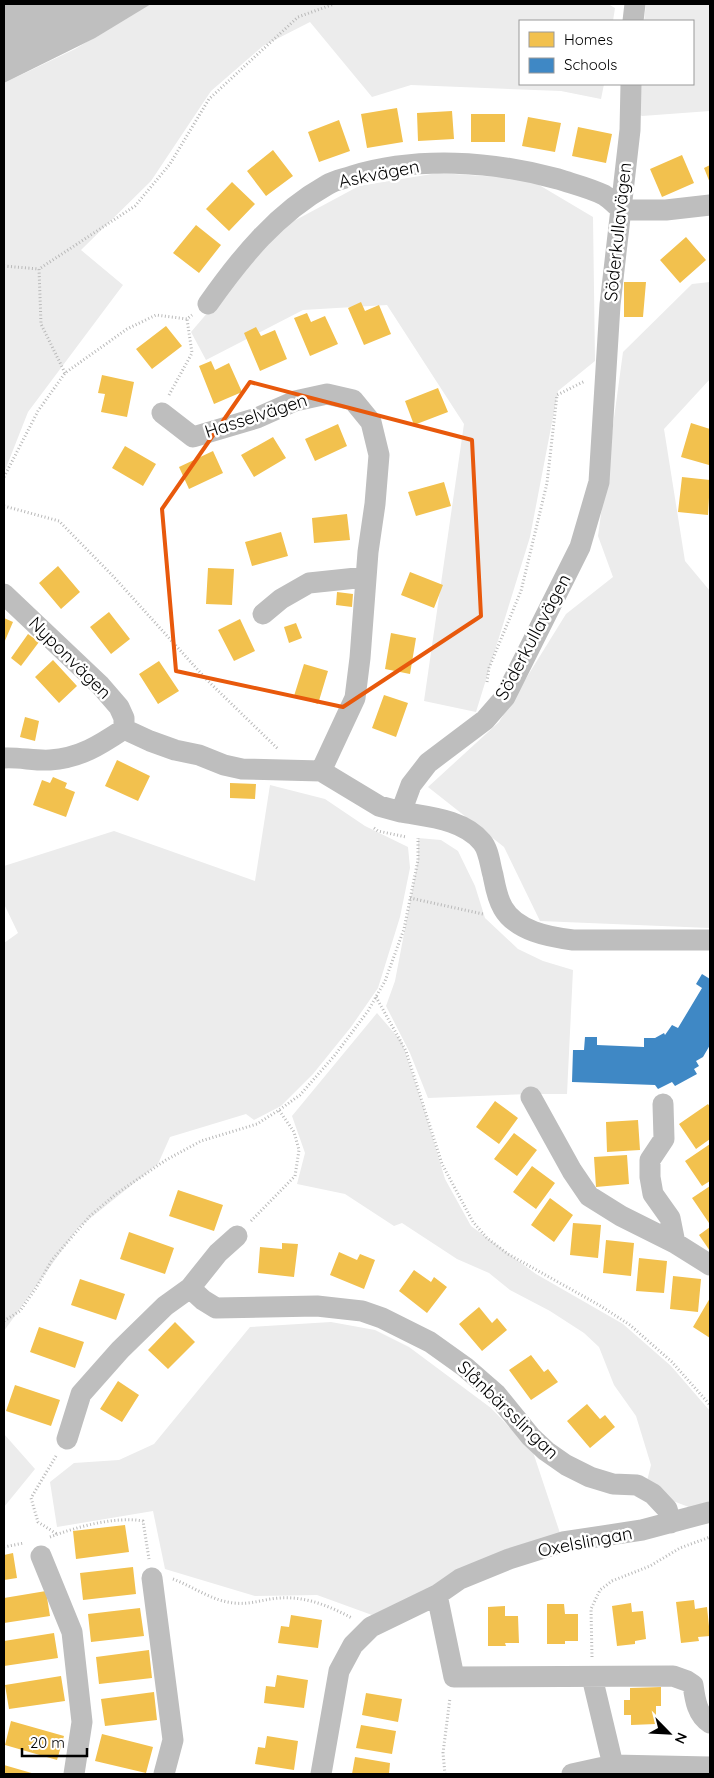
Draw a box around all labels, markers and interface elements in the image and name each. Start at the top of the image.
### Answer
legend [519,20,694,85]
text: Homes [564,30,613,49]
text: Schools [564,55,617,74]
street label: Askvägen [337,154,421,193]
street label: Söderkullavägen [599,161,636,303]
street label: Hasselvägen [202,388,310,443]
street label: Söderkullavägen [490,570,575,704]
street label: Nyponvägen [24,612,116,704]
street label: Slånbärsslingan [453,1355,564,1464]
street label: Oxelslingan [536,1521,634,1562]
north arrow [644,1708,694,1758]
scale bar [22,1726,88,1758]
text: N [671,1730,691,1747]
text: 20 m [30,1733,65,1752]

